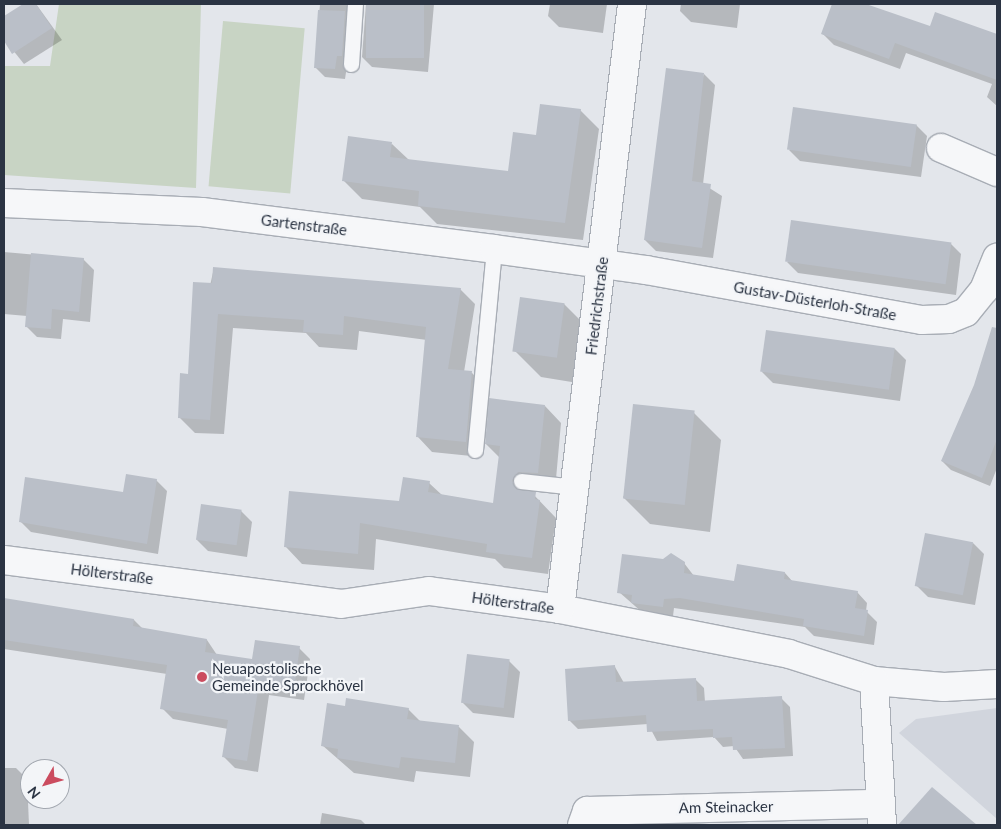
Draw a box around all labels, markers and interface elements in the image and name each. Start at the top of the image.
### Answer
street label: Gartenstraße [260,211,348,239]
street label: Friedrichstraße [582,256,612,356]
street label: Gustav-Düsterloh-Straße [732,278,898,324]
street label: Hölterstraße [70,560,154,588]
street label: Hölterstraße [471,588,555,618]
place label: Neuapostolische Gemeinde Sprockhövel [212,659,364,694]
marker: Neuapostolische Gemeinde Sprockhövel [196,671,208,683]
north arrow [20,759,70,809]
text: N [24,783,44,802]
street label: Am Steinacker [679,797,773,817]

